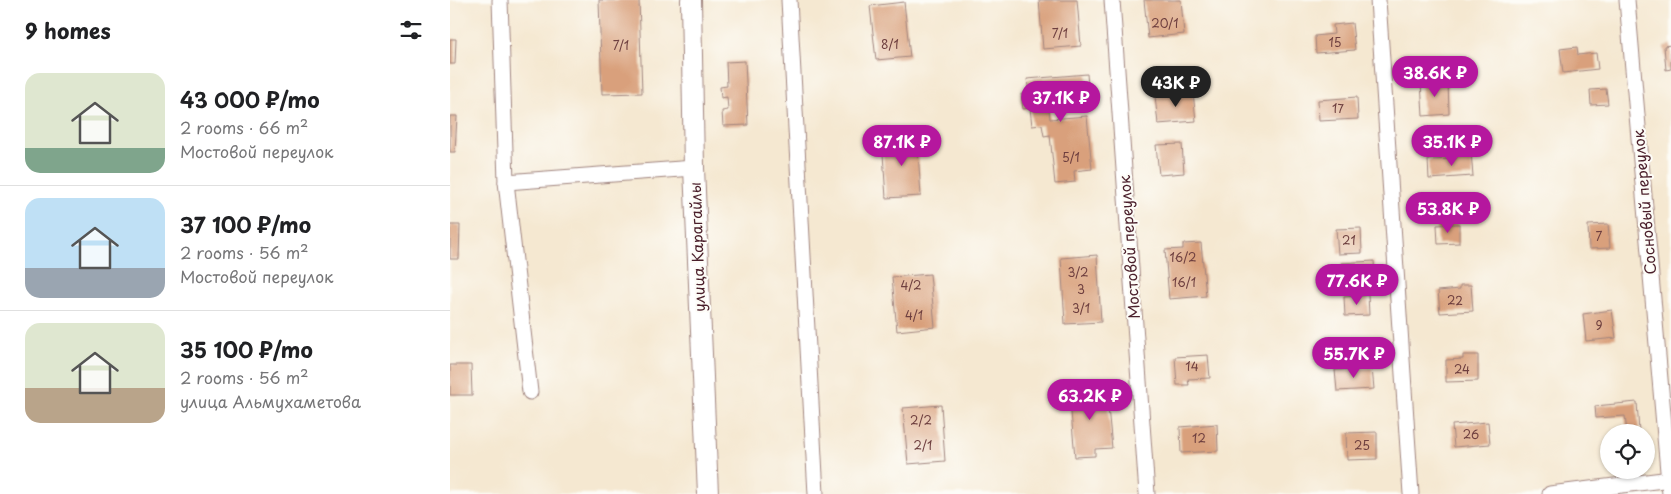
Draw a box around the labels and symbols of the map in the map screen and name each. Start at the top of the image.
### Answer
house number: 20/1 [1151,14,1179,32]
house number: 7/1 [1052,24,1068,42]
house number: 15 [1328,33,1342,51]
house number: 8/1 [881,35,899,53]
house number: 7/1 [613,36,629,54]
pin: 38.6K ₽ [1389,56,1481,98]
pin: 43K ₽ [1141,66,1211,108]
pin: 37.1K ₽ [1015,80,1107,123]
house number: 17 [1332,99,1344,117]
pin: 87.1K ₽ [856,124,948,167]
pin: 35.1K ₽ [1406,124,1498,167]
street label: Сосновый переулок [1626,129,1661,276]
house number: 5/1 [1062,148,1080,166]
street label: Мостовой переулок [1112,174,1145,320]
street label: улица Карагайлы [683,182,710,312]
pin: 53.8K ₽ [1402,192,1494,234]
house number: 7 [1596,227,1603,245]
house number: 21 [1342,231,1356,249]
house number: 16/2 [1169,248,1197,266]
house number: 3/2 [1067,263,1089,281]
pin: 77.6K ₽ [1311,264,1403,306]
house number: 16/1 [1172,273,1196,291]
house number: 4/2 [900,276,922,294]
house number: 3 [1077,280,1085,298]
house number: 22 [1447,291,1463,309]
house number: 3/1 [1072,299,1090,317]
house number: 4/1 [905,306,923,324]
house number: 9 [1595,316,1603,334]
pin: 55.7K ₽ [1308,336,1400,379]
house number: 14 [1185,357,1199,375]
house number: 24 [1454,360,1470,378]
pin: 63.2K ₽ [1044,378,1136,421]
house number: 2/2 [910,411,932,429]
house number: 26 [1463,425,1479,443]
house number: 12 [1192,429,1206,447]
house number: 2/1 [914,436,932,454]
house number: 25 [1354,436,1370,454]

